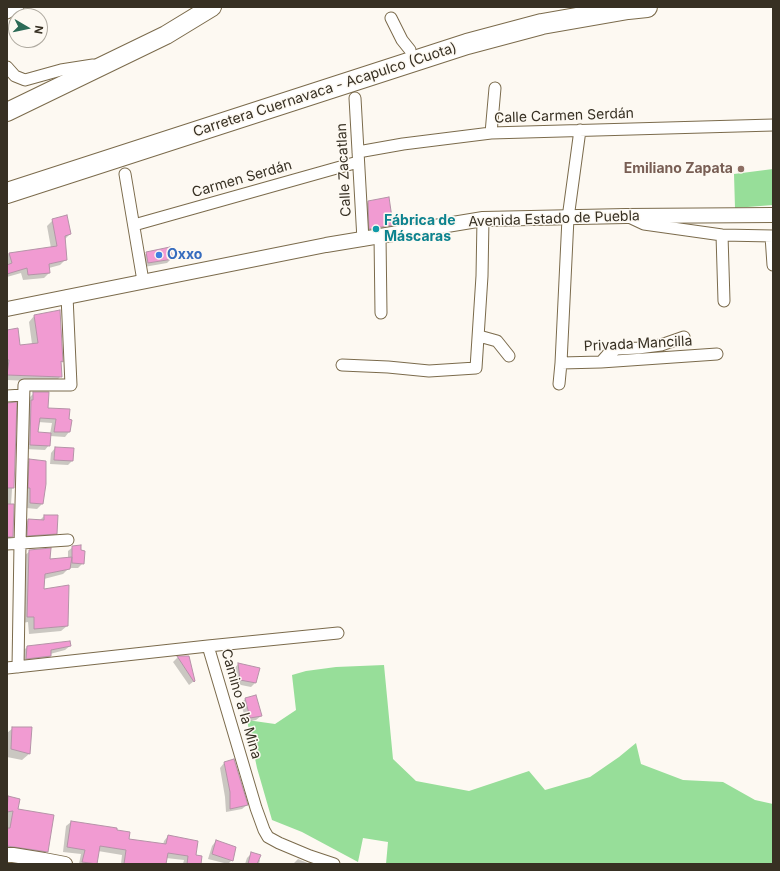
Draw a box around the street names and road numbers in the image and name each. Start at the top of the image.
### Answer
street label: Carretera Cuernavaca - Acapulco (Cuota) [191,39,459,141]
street label: Calle Carmen Serdán [494,105,634,127]
street label: Calle Zacatlan [333,123,355,217]
street label: Carmen Serdán [190,157,294,201]
street label: Avenida Estado de Puebla [468,208,640,230]
street label: Privada Mancilla [583,333,693,355]
street label: Camino a la Mina [217,647,265,761]

